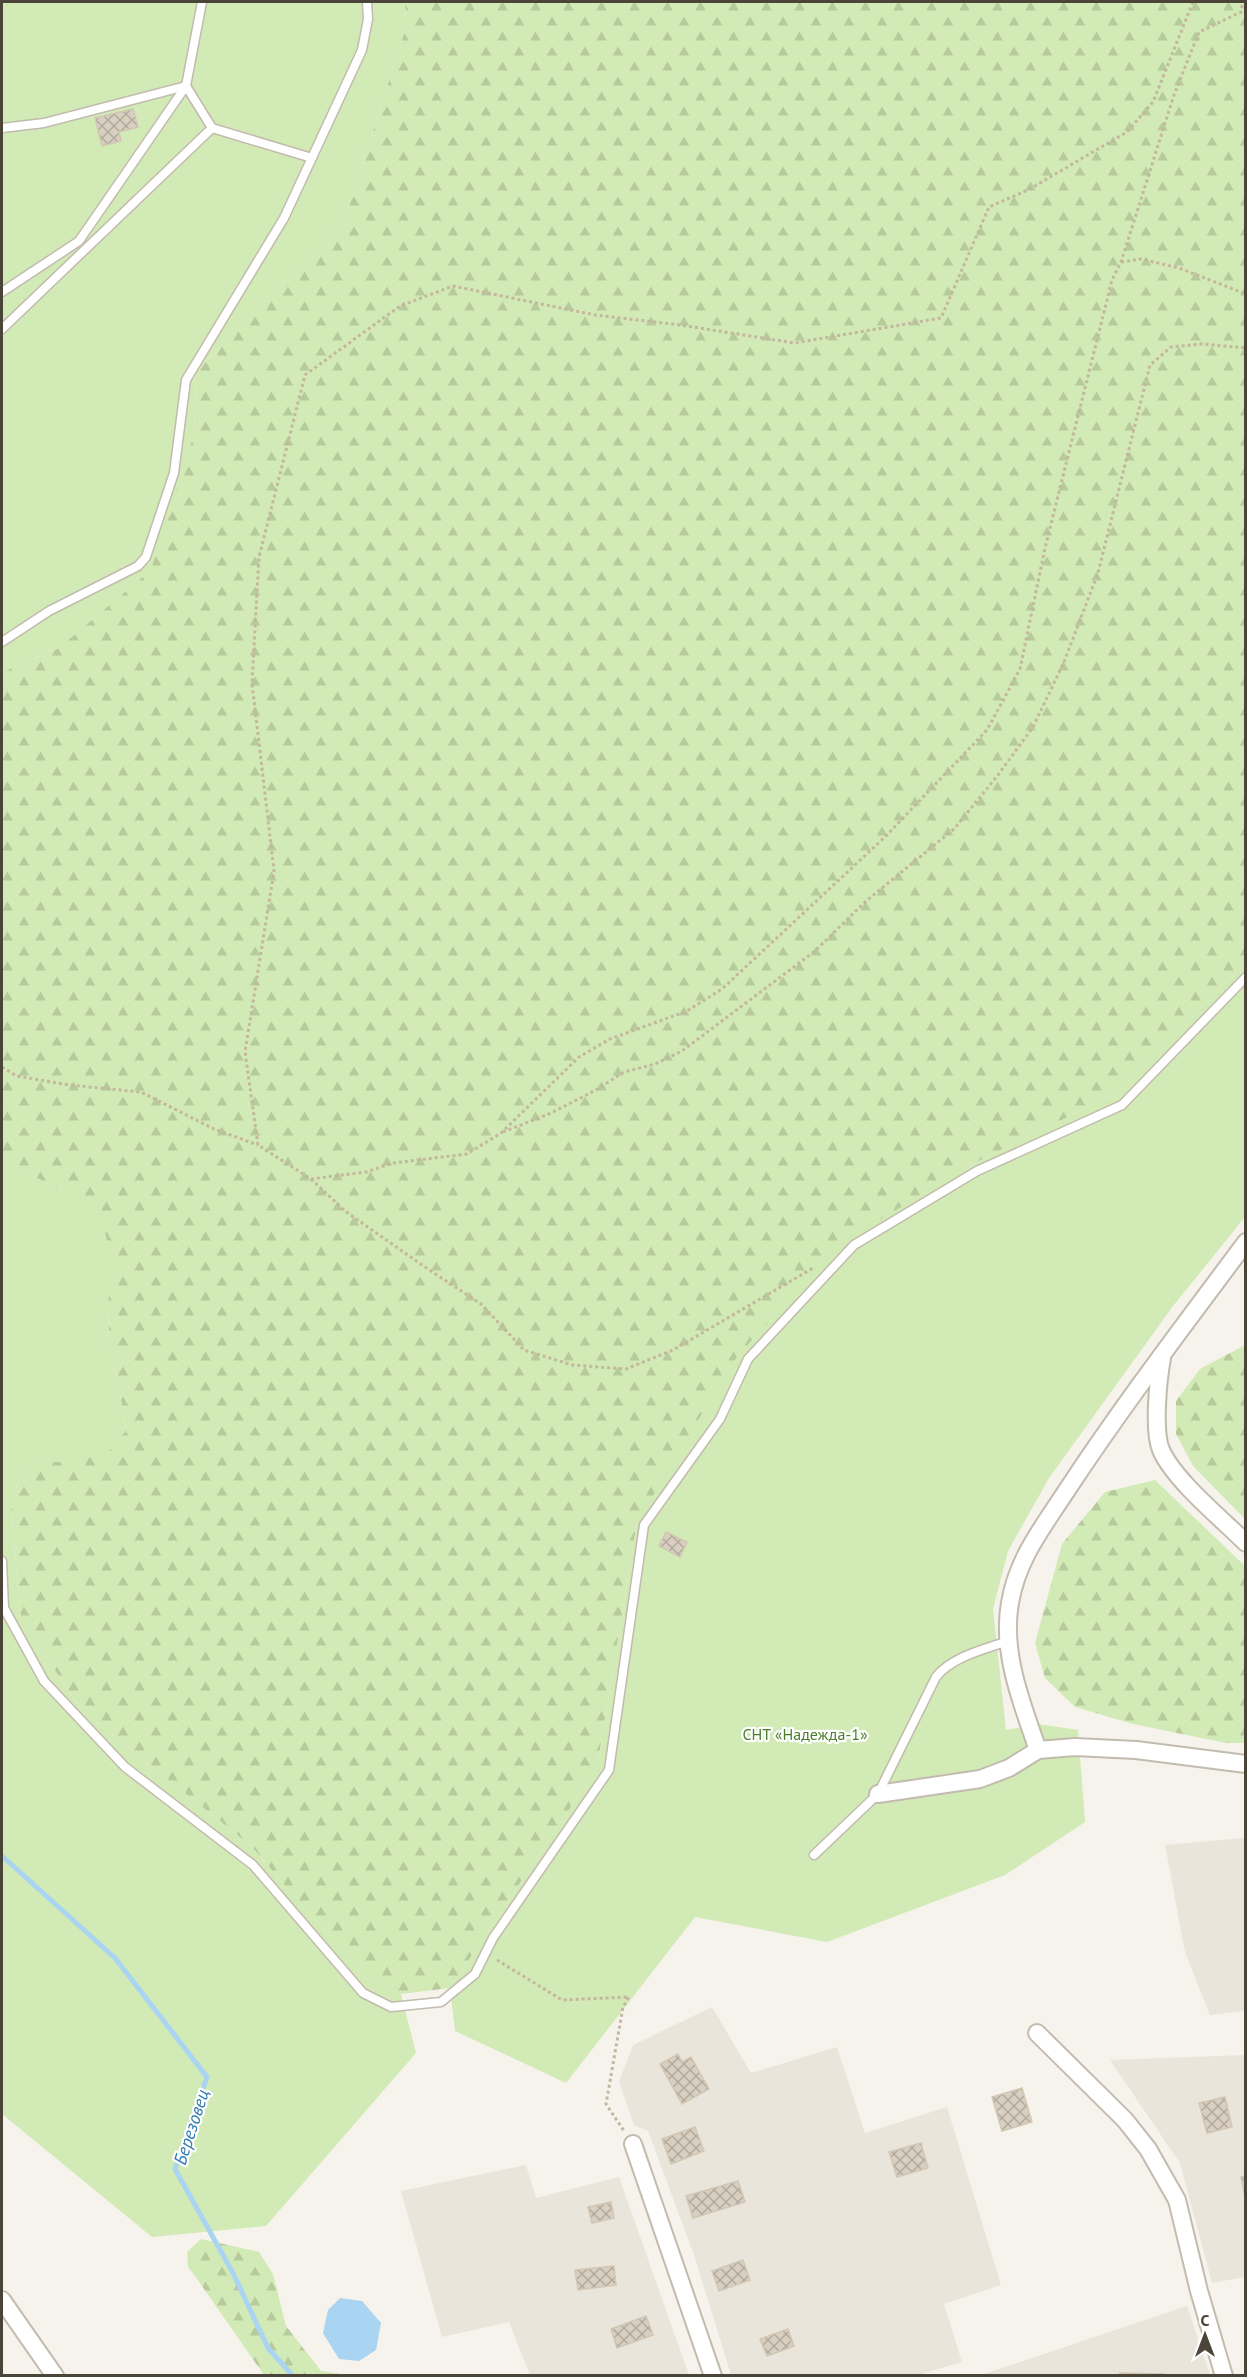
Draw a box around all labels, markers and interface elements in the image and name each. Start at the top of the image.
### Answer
park label: СНТ «Надежда-1» [742,1724,868,1744]
water label: Березовец [168,2086,214,2168]
north arrow [1175,2305,1235,2365]
text: С [1201,2310,1210,2330]

